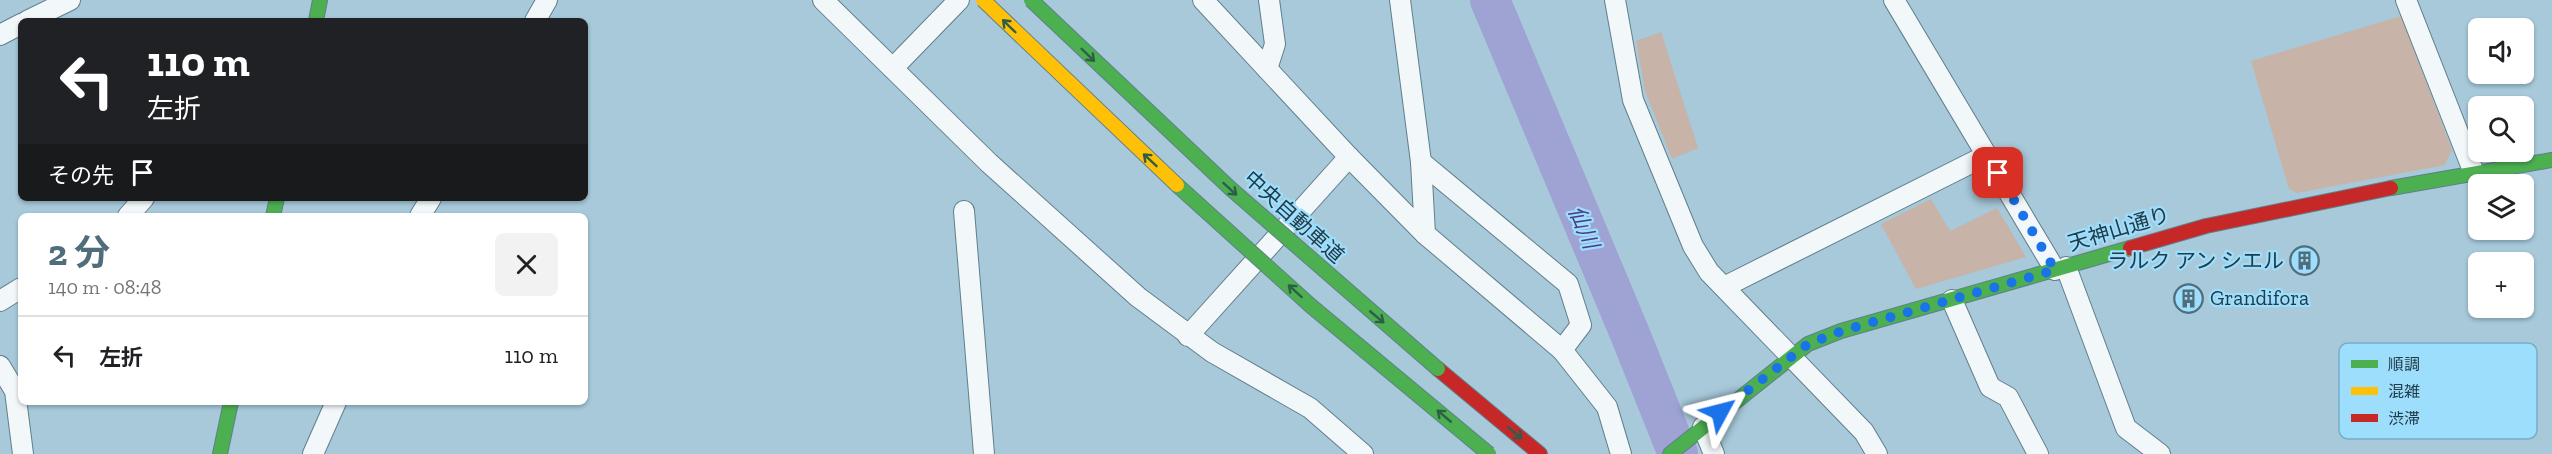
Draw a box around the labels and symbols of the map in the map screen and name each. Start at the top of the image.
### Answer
one-way arrow [1002,18,1017,33]
one-way arrow [1080,48,1095,62]
pin [1972,147,2023,198]
one-way arrow [1143,153,1158,168]
street label: 中央自動車道 [1239,165,1350,268]
one-way arrow [1222,182,1237,196]
street label: 天神山通り [2065,201,2173,256]
water label: 仙川 [1563,202,1605,255]
building icon: ラルク アン シエル [2289,245,2321,277]
place label: ラルク アン シエル [2107,248,2284,273]
building icon: Grandifora [2173,282,2205,314]
one-way arrow [1288,284,1303,298]
place label: Grandifora [2210,285,2309,310]
one-way arrow [1369,310,1384,324]
legend [2339,343,2537,439]
text: 順調 [2388,355,2420,374]
position arrow [1688,380,1752,444]
text: 混雑 [2388,382,2420,401]
text: 渋滞 [2388,409,2420,428]
one-way arrow [1437,410,1453,423]
one-way arrow [1507,426,1522,440]

